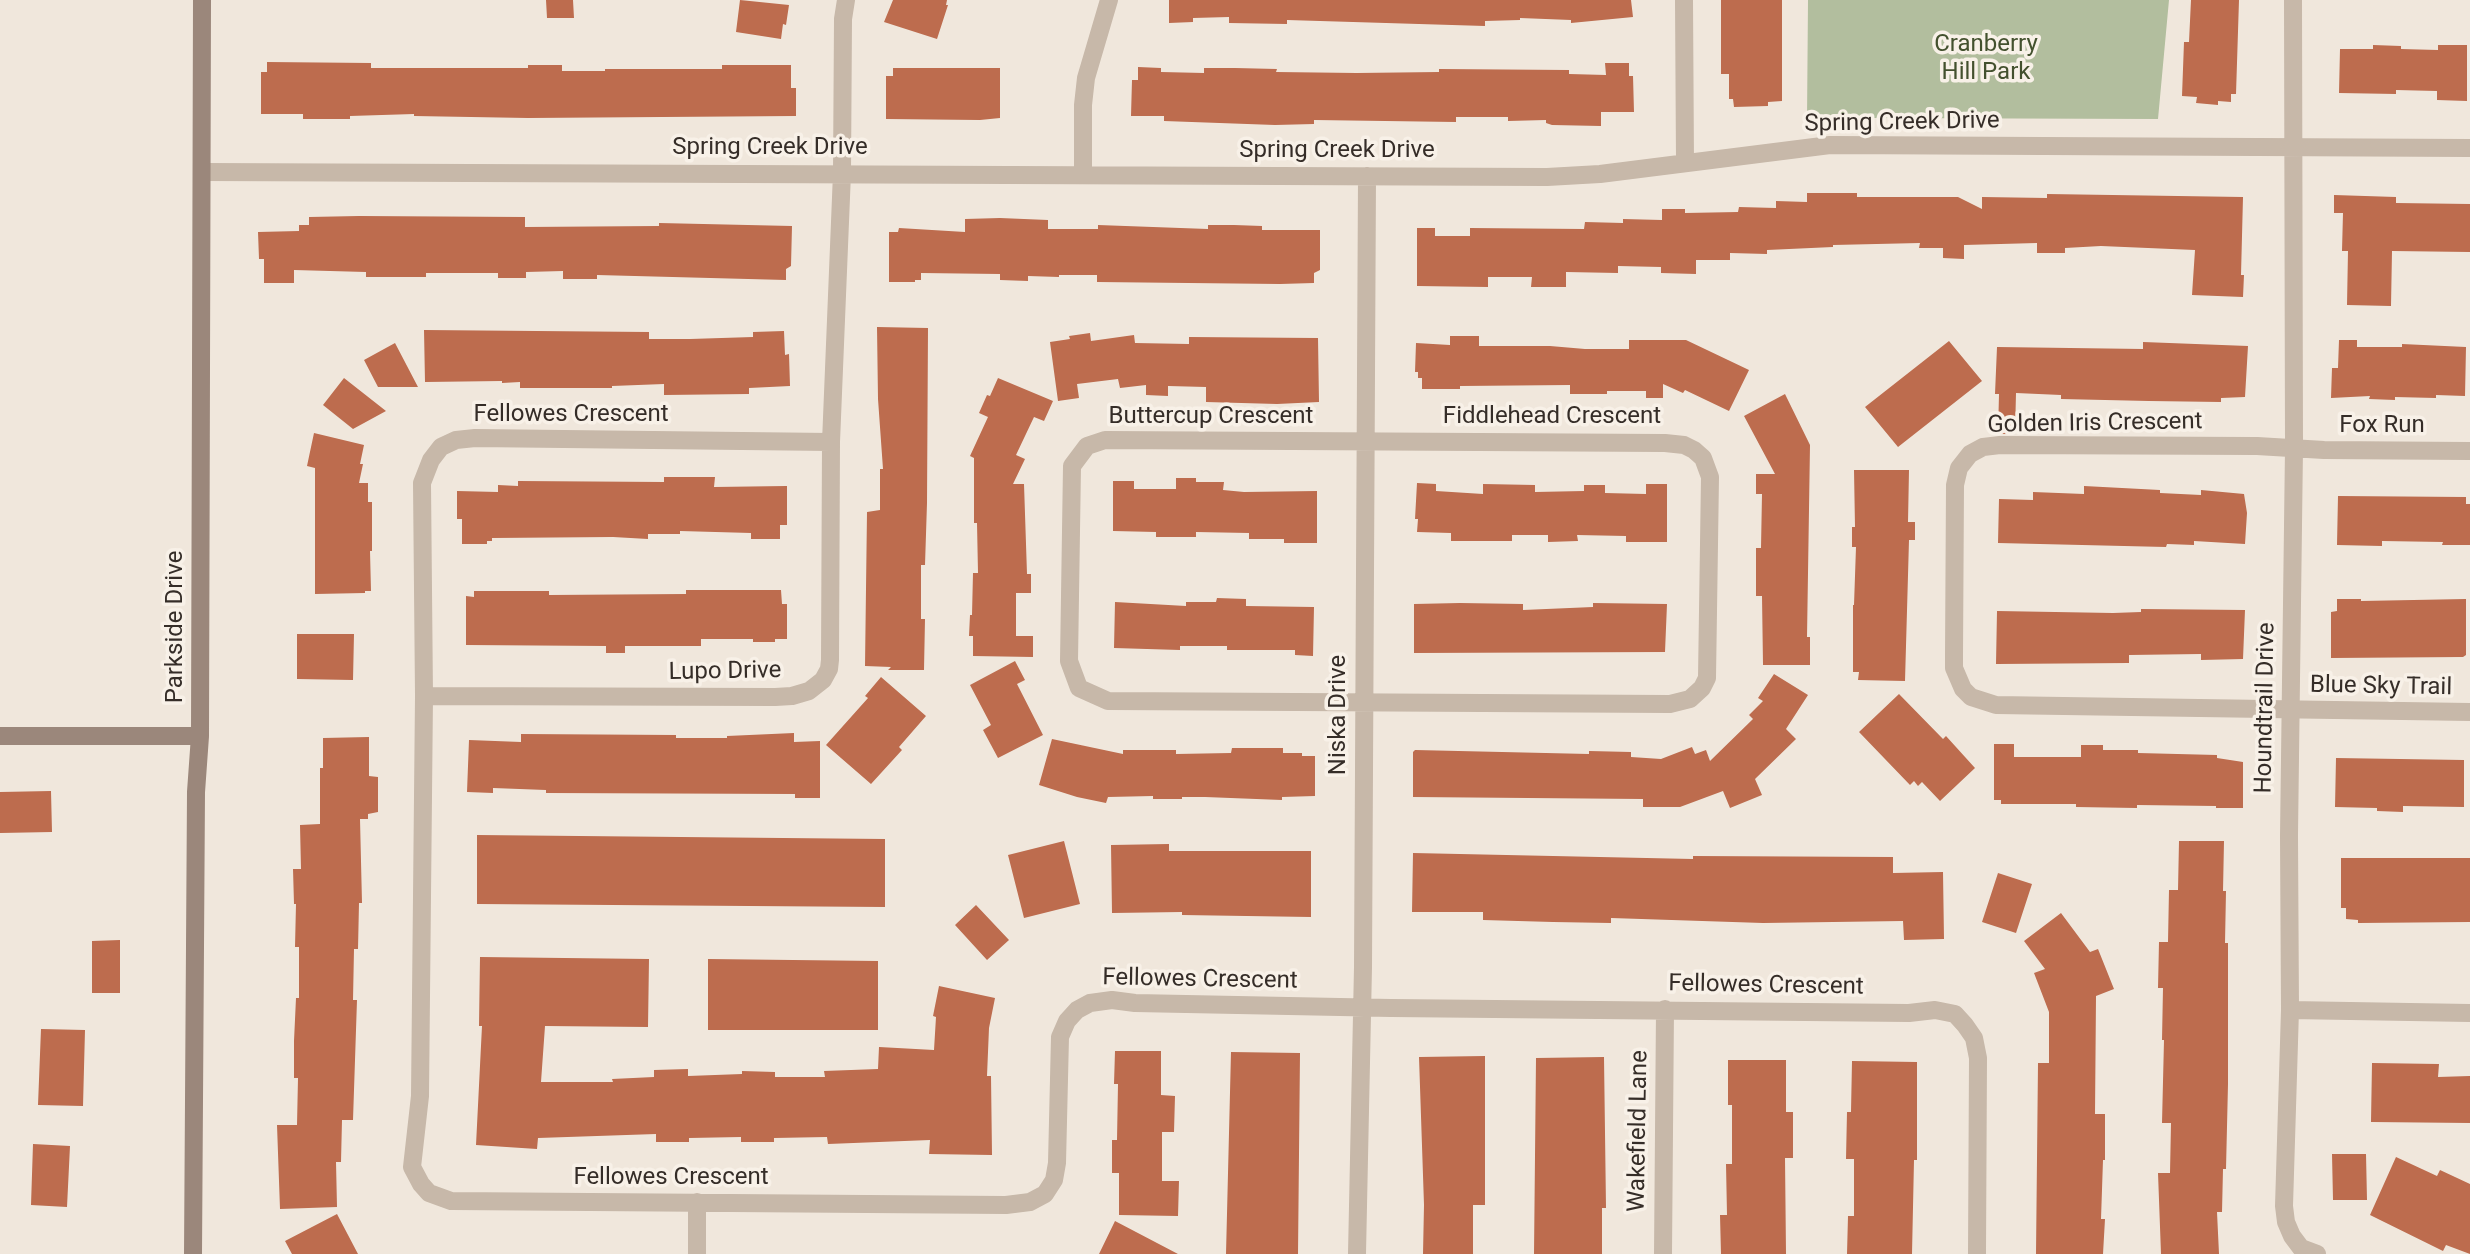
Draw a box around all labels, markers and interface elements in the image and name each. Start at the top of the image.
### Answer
park label: Cranberry Hill Park [1934,31,2038,87]
street label: Spring Creek Drive [1804,107,2000,139]
street label: Spring Creek Drive [672,134,868,162]
street label: Spring Creek Drive [1239,137,1435,165]
street label: Fellowes Crescent [473,401,669,429]
street label: Buttercup Crescent [1109,403,1313,431]
street label: Fiddlehead Crescent [1443,403,1661,431]
street label: Golden Iris Crescent [1987,408,2203,440]
street label: Fox Run [2339,412,2425,440]
street label: Parkside Drive [162,551,190,703]
street label: Houndtrail Drive [2250,622,2282,794]
street label: Niska Drive [1325,655,1353,775]
street label: Lupo Drive [668,657,782,687]
street label: Blue Sky Trail [2310,671,2452,703]
street label: Fellowes Crescent [1102,964,1298,996]
street label: Fellowes Crescent [1668,970,1864,1002]
street label: Wakefield Lane [1623,1050,1655,1212]
street label: Fellowes Crescent [573,1164,769,1192]

